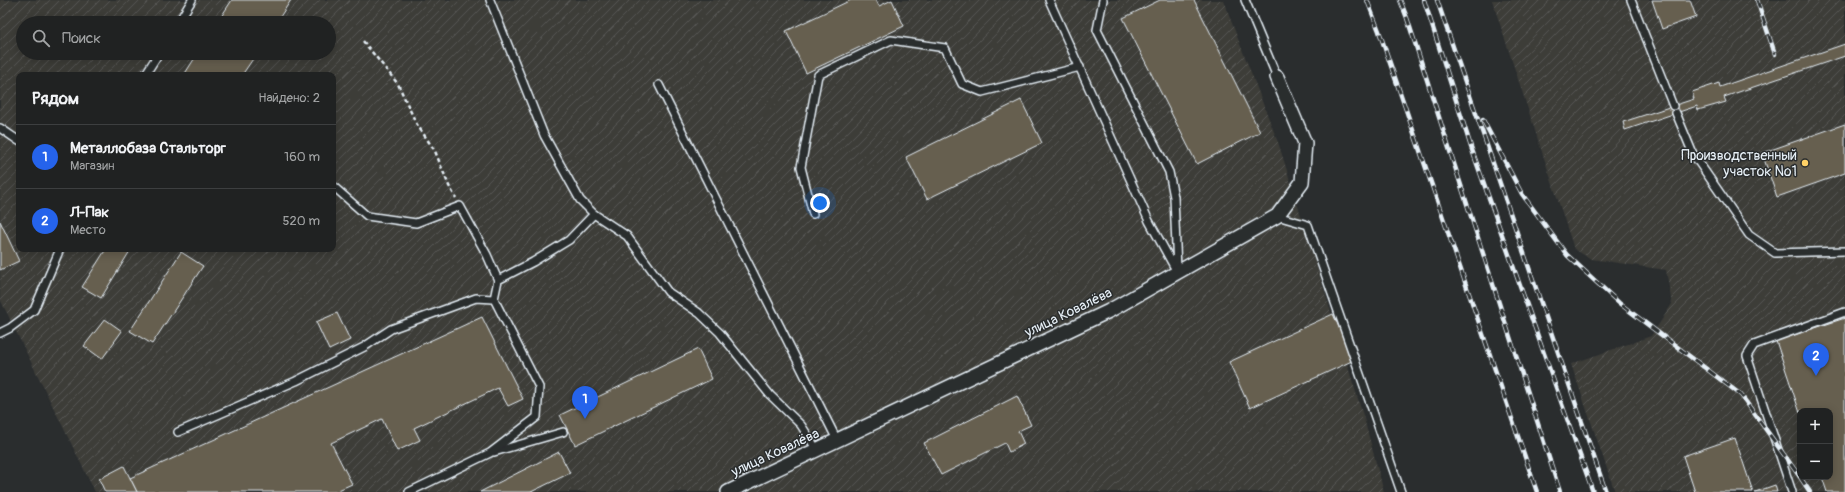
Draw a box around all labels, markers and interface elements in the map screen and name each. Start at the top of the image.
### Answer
search box [16,16,336,60]
icon: search [30,27,52,49]
text: Поиск [62,29,101,48]
text: Рядом [32,88,79,109]
text: Найдено: 2 [258,90,320,106]
text: Металлобаза Стальторг [70,139,226,158]
place label: Производственный участок №1 [1681,147,1797,180]
text: 1 [42,149,48,165]
text: 160 m [284,149,320,165]
text: Магазин [70,158,114,174]
marker: Производственный участок №1 [1800,158,1810,168]
your location [810,193,830,213]
text: Л-Пак [70,203,109,222]
text: 2 [41,213,49,229]
text: 520 m [282,213,320,229]
text: Место [70,222,106,238]
street label: улица Ковалёва [1021,284,1115,341]
pin: 2 [1803,343,1829,376]
pin: 1 [572,386,598,419]
map controls [1797,408,1833,480]
button: + [1797,408,1833,444]
street label: улица Ковалёва [728,425,822,481]
button: − [1797,444,1833,480]

